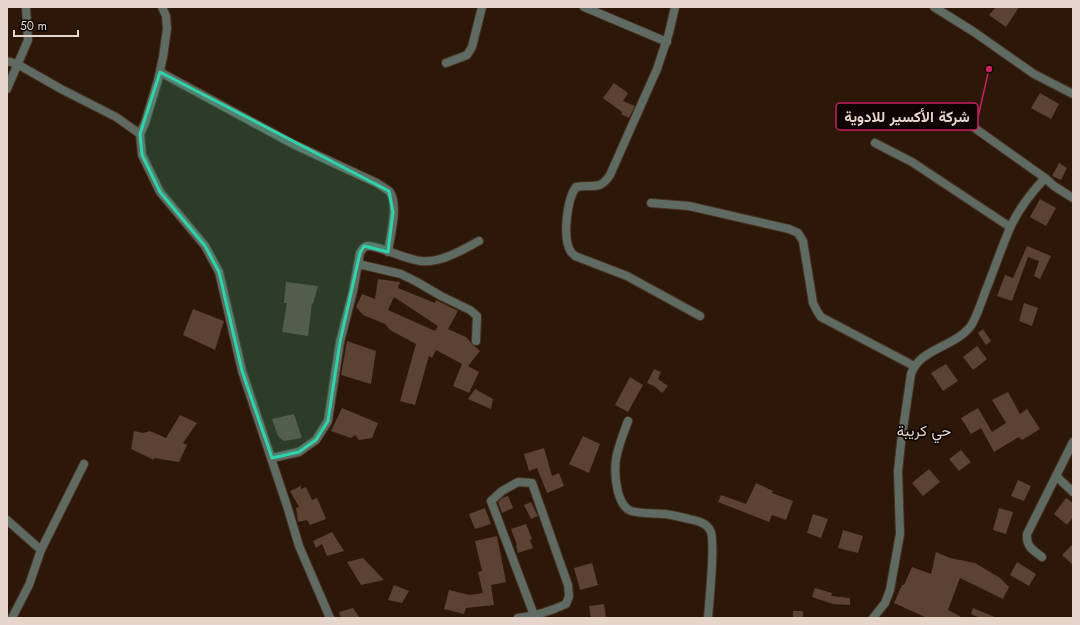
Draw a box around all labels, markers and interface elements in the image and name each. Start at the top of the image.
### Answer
scale bar [14,12,78,38]
text: 50 m [20,17,47,35]
callout: شركة الأكسير للادوية [836,103,978,130]
text: شركة الأكسير للادوية [844,106,970,128]
district label: حي كريبة [897,420,951,444]

